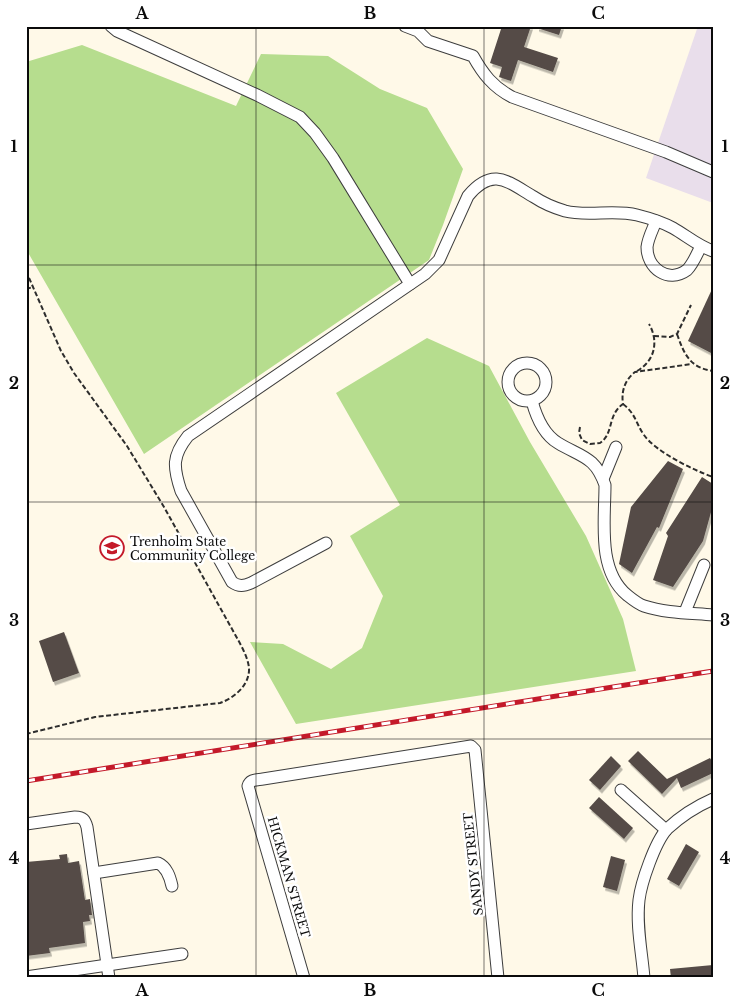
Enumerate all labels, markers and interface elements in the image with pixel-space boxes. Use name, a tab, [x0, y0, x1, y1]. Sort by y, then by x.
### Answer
text: A	[135, 3, 150, 23]
text: B	[364, 3, 377, 23]
text: C	[591, 3, 605, 23]
text: 1	[11, 136, 18, 156]
text: 1	[722, 136, 729, 156]
text: 2	[9, 373, 19, 393]
text: 2	[720, 373, 730, 393]
place label: Trenholm State Community College	[130, 534, 255, 563]
school or university icon: Trenholm State Community College	[99, 535, 125, 561]
text: 3	[9, 610, 19, 630]
text: 3	[720, 610, 730, 630]
street label: SANDY STREET	[460, 811, 486, 916]
street label: HICKMAN STREET	[265, 815, 314, 940]
text: 4	[9, 848, 19, 868]
text: 4	[720, 848, 730, 868]
text: A	[135, 980, 150, 1000]
text: B	[364, 980, 377, 1000]
text: C	[591, 980, 605, 1000]

